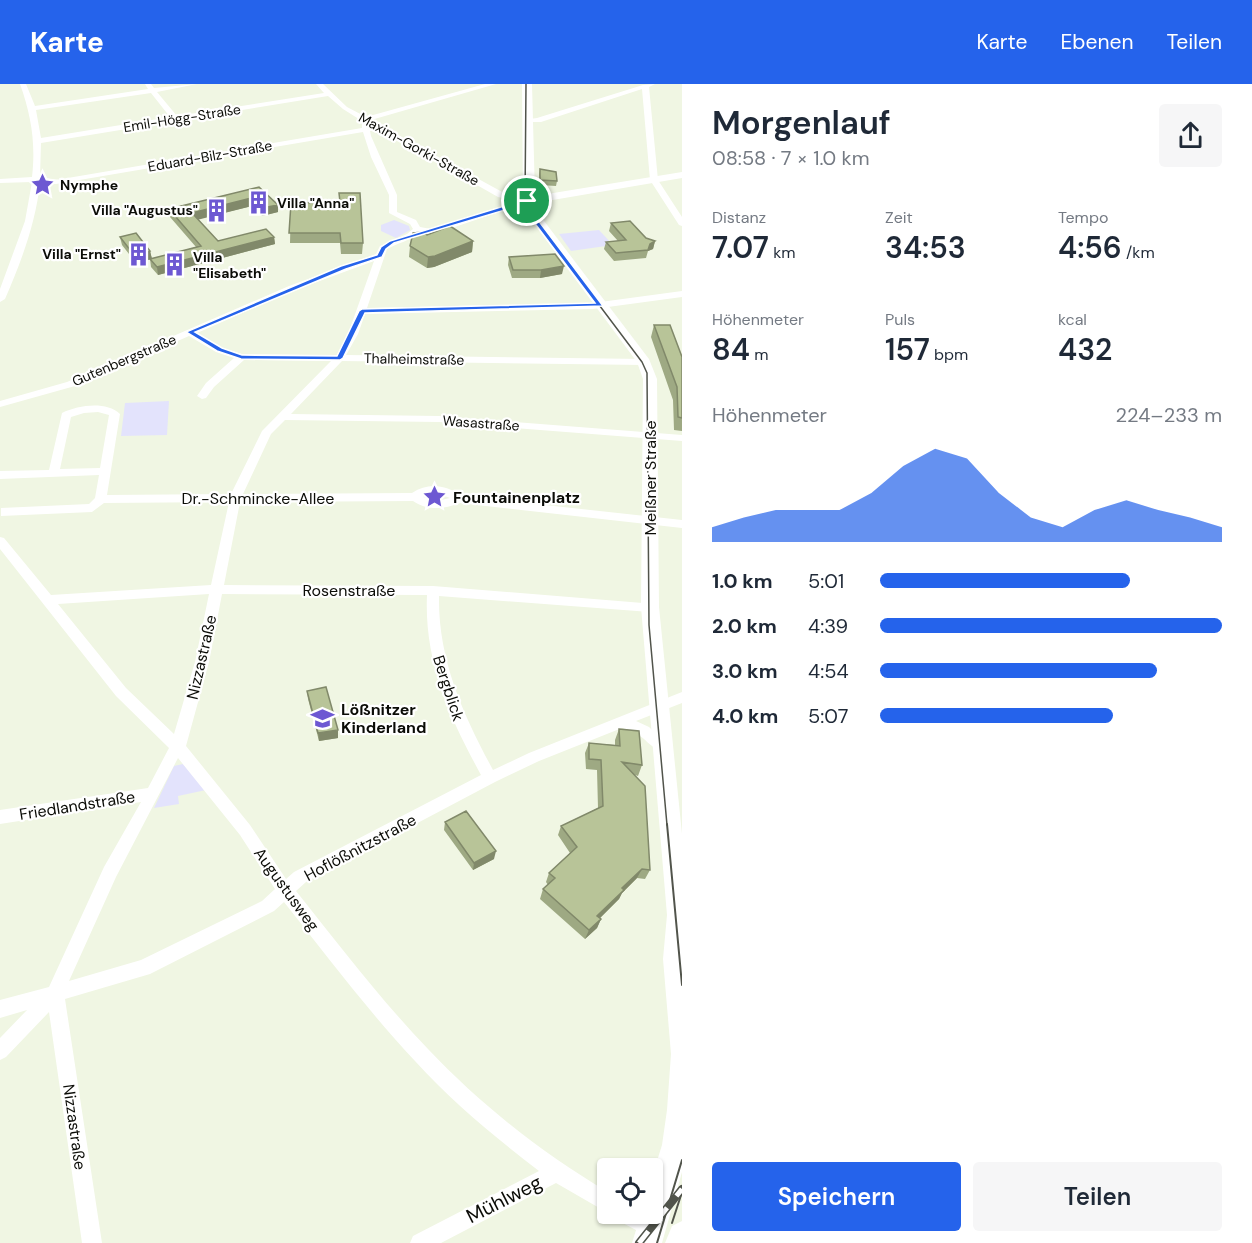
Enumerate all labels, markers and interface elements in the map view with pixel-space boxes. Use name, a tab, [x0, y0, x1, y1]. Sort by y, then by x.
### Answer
text: Karte	[30, 24, 104, 61]
text: Karte	[977, 28, 1027, 56]
text: Ebenen	[1060, 28, 1133, 56]
text: Teilen	[1166, 28, 1222, 56]
street label: Emil-Högg-Straße	[122, 100, 242, 136]
text: Morgenlauf	[712, 101, 891, 144]
button: share	[1159, 104, 1222, 167]
street label: Maxim-Gorki-Straße	[355, 108, 483, 190]
street label: Eduard-Bilz-Straße	[146, 136, 274, 176]
text: 08:58 · 7 × 1.0 km	[712, 145, 869, 171]
place icon: Nymphe	[29, 172, 55, 198]
pin	[501, 175, 552, 226]
place label: Nymphe	[60, 176, 118, 194]
icon: arrive	[510, 184, 543, 217]
building icon: Villa "Anna"	[246, 190, 272, 216]
place label: Villa "Anna"	[277, 194, 354, 212]
building icon: Villa "Augustus"	[203, 197, 229, 223]
place label: Villa "Augustus"	[91, 201, 198, 219]
text: Distanz	[712, 207, 766, 228]
text: Zeit	[885, 207, 913, 228]
text: Tempo	[1058, 207, 1108, 228]
text: 7.07	[712, 228, 769, 267]
text: 34:53	[885, 228, 966, 267]
text: 4:56	[1058, 228, 1122, 267]
building icon: Villa "Ernst"	[126, 241, 152, 267]
text: km	[769, 242, 796, 263]
text: /km	[1122, 242, 1155, 263]
place label: Villa "Ernst"	[42, 245, 121, 263]
place label: Villa "Elisabeth"	[193, 248, 266, 282]
building icon: Villa "Elisabeth"	[162, 252, 188, 278]
text: Höhenmeter	[712, 309, 804, 330]
text: Puls	[885, 309, 915, 330]
text: kcal	[1058, 309, 1087, 330]
street label: Gutenbergstraße	[69, 330, 179, 390]
text: 84	[712, 330, 750, 369]
text: 157	[885, 330, 930, 369]
text: 432	[1058, 330, 1112, 369]
text: m	[750, 344, 768, 365]
text: bpm	[930, 344, 968, 365]
street label: Thalheimstraße	[364, 349, 464, 369]
text: Höhenmeter	[712, 402, 827, 428]
text: 224–233 m	[1115, 402, 1222, 428]
street label: Wasastraße	[442, 411, 520, 435]
street label: Meißner Straße	[640, 421, 661, 536]
place icon: Fountainenplatz	[422, 484, 448, 510]
place label: Fountainenplatz	[453, 487, 580, 508]
street label: Dr.-Schmincke-Allee	[182, 488, 334, 509]
text: 1.0 km	[712, 568, 773, 594]
text: 5:01	[808, 568, 844, 594]
street label: Rosenstraße	[303, 580, 395, 601]
street label: Nizzastraße	[182, 613, 221, 702]
text: 2.0 km	[712, 613, 777, 639]
text: 4:39	[808, 613, 848, 639]
street label: Bergblick	[428, 653, 469, 724]
text: 3.0 km	[712, 658, 777, 684]
text: 4:54	[808, 658, 849, 684]
place label: Lößnitzer Kinderland	[341, 699, 426, 738]
text: 4.0 km	[712, 703, 778, 729]
text: 5:07	[808, 703, 848, 729]
school or university icon: Lößnitzer Kinderland	[310, 705, 336, 731]
street label: Friedlandstraße	[18, 786, 136, 825]
street label: Hoflößnitzstraße	[301, 809, 420, 886]
street label: Augustusweg	[249, 843, 324, 935]
street label: Nizzastraße	[58, 1083, 91, 1171]
map controls	[597, 1158, 663, 1224]
button: locate	[597, 1158, 663, 1224]
button: Speichern	[712, 1162, 961, 1231]
button: Teilen	[973, 1162, 1222, 1231]
street label: Mühlweg	[462, 1169, 546, 1229]

